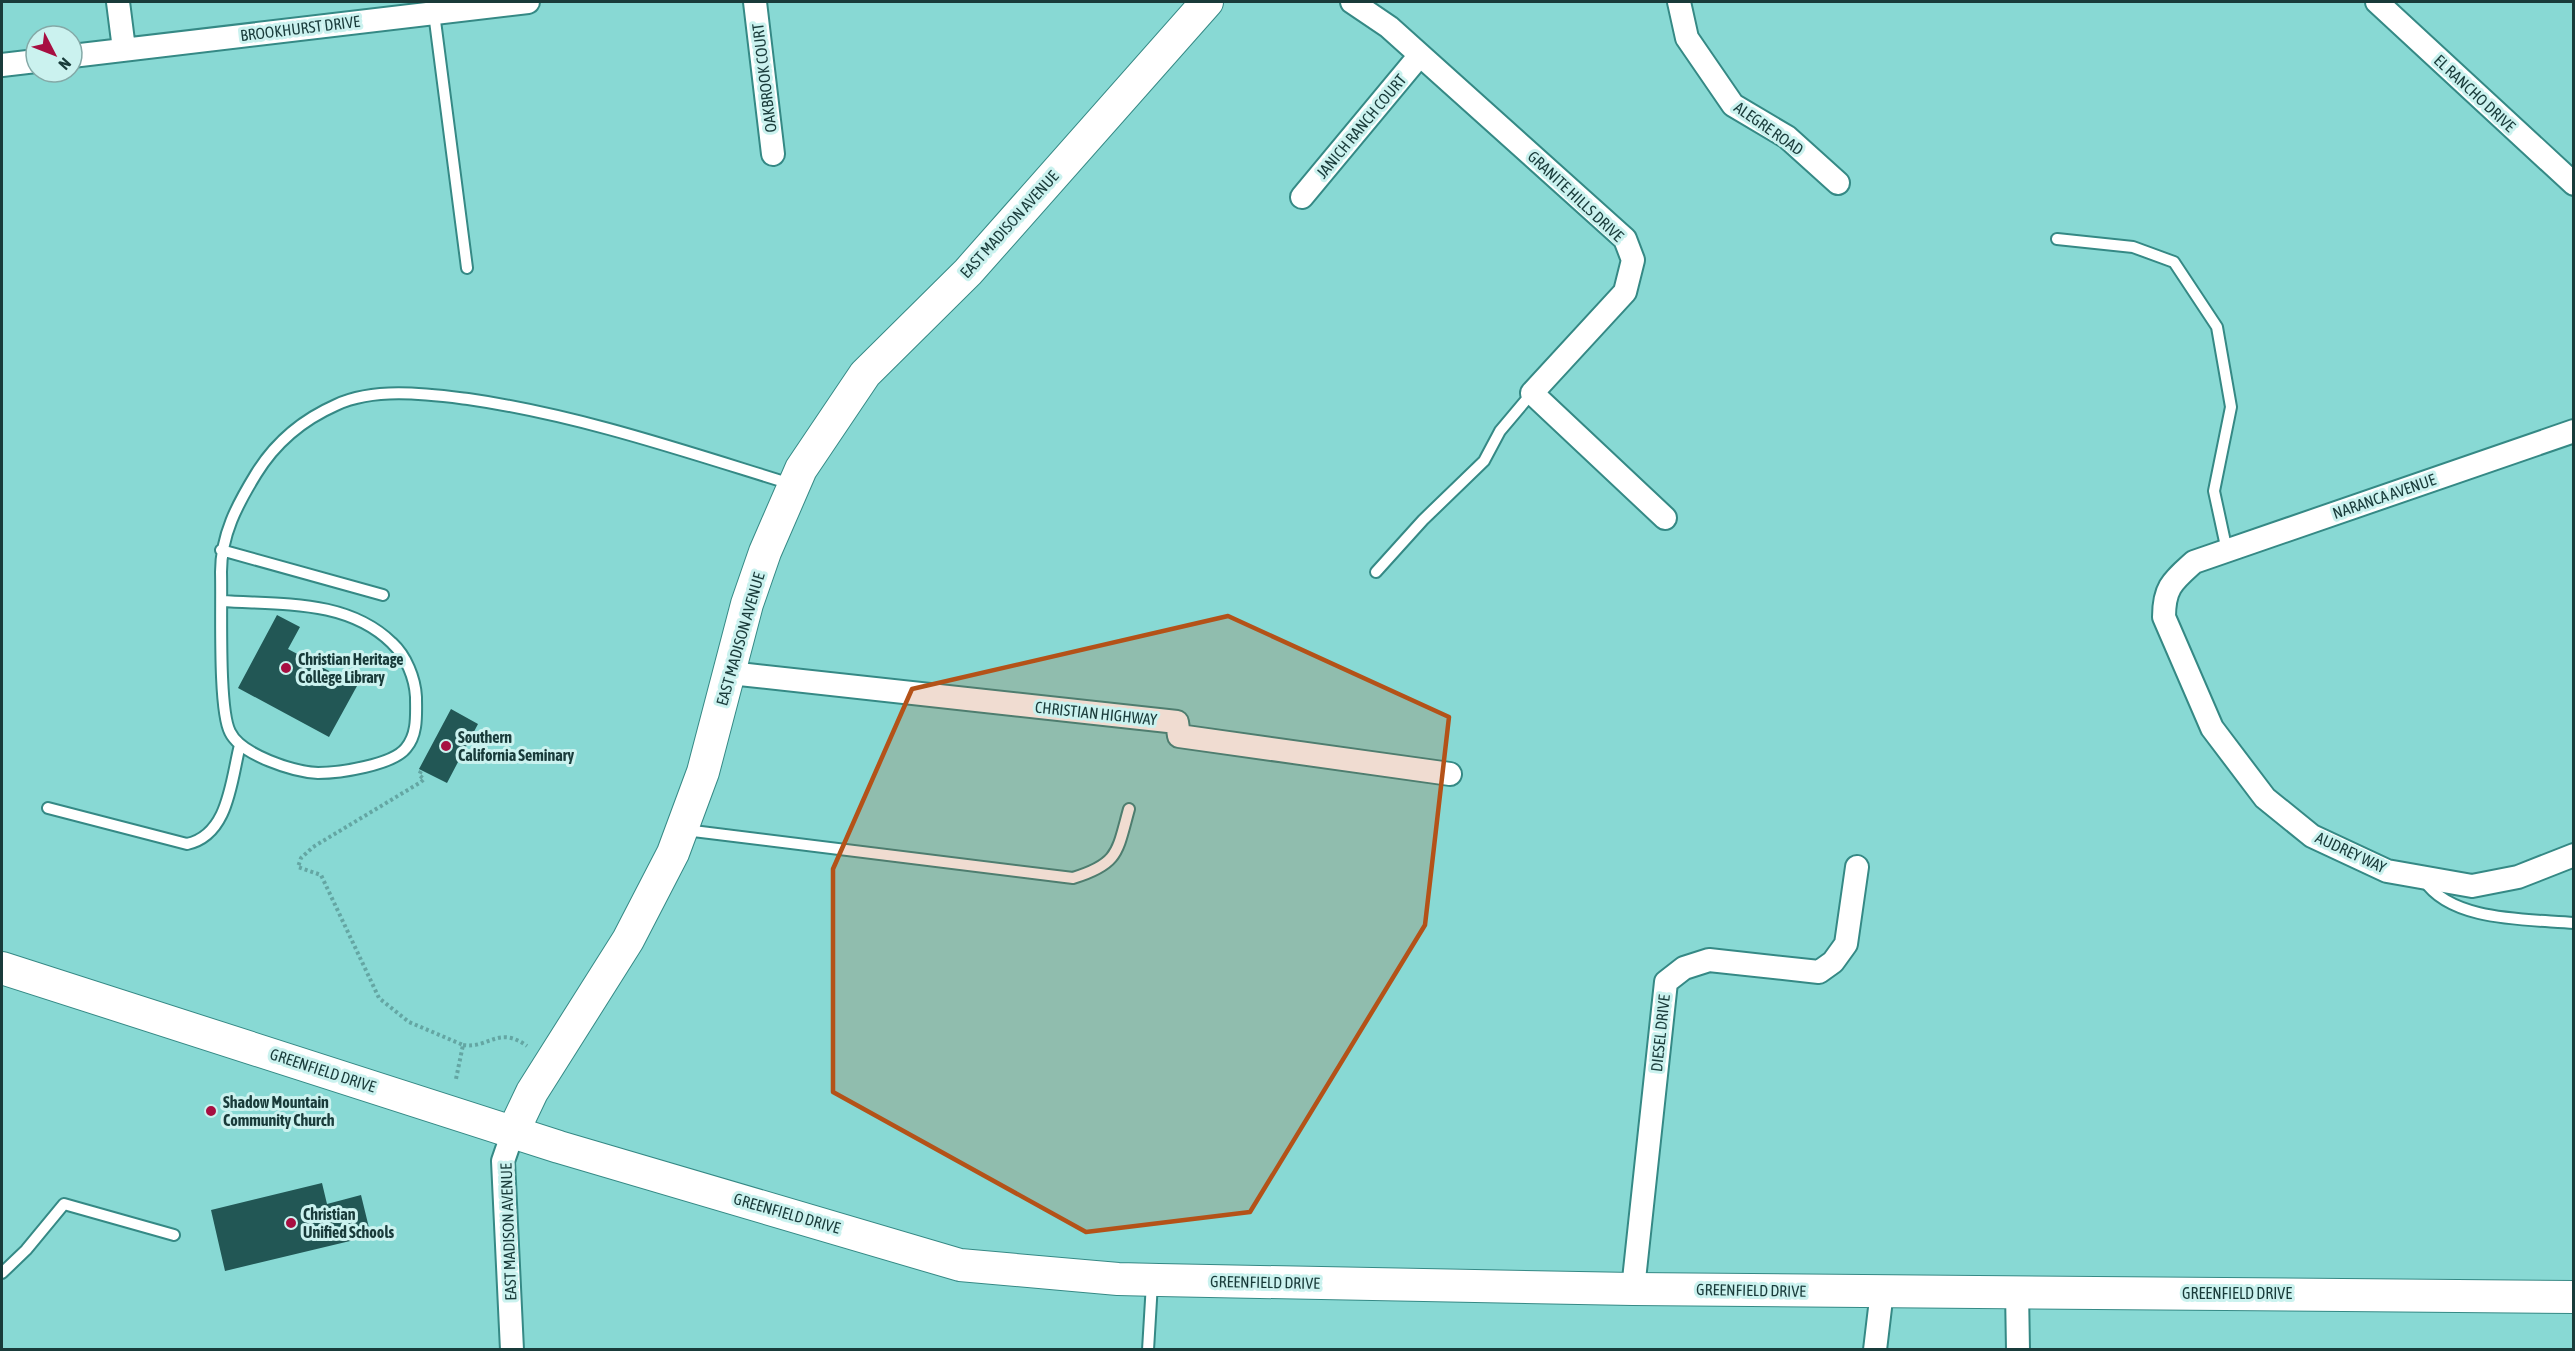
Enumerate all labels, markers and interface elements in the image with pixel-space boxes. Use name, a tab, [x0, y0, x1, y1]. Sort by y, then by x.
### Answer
street label: BROOKHURST DRIVE	[239, 12, 361, 44]
street label: OAKBROOK COURT	[748, 22, 780, 134]
north arrow	[24, 24, 84, 84]
street label: EL RANCHO DRIVE	[2431, 51, 2519, 135]
text: N	[55, 55, 75, 74]
street label: JANICH RANCH COURT	[1312, 70, 1410, 182]
street label: ALEGRE ROAD	[1731, 98, 1807, 158]
street label: GRANITE HILLS DRIVE	[1524, 147, 1628, 245]
street label: EAST MADISON AVENUE	[956, 167, 1062, 281]
street label: NARANCA AVENUE	[2330, 470, 2438, 522]
street label: EAST MADISON AVENUE	[712, 570, 768, 708]
place label: Christian Heritage College Library	[298, 650, 404, 686]
marker: Christian Heritage College Library	[279, 661, 293, 675]
street label: CHRISTIAN HIGHWAY	[1034, 698, 1159, 728]
place label: Southern California Seminary	[458, 728, 574, 764]
marker: Southern California Seminary	[439, 739, 453, 753]
street label: AUDREY WAY	[2313, 828, 2390, 877]
street label: DIESEL DRIVE	[1647, 993, 1673, 1072]
street label: GREENFIELD DRIVE	[268, 1044, 378, 1096]
place label: Shadow Mountain Community Church	[223, 1093, 335, 1129]
marker: Shadow Mountain Community Church	[204, 1104, 218, 1118]
street label: EAST MADISON AVENUE	[497, 1163, 519, 1301]
street label: GREENFIELD DRIVE	[732, 1189, 842, 1237]
place label: Christian Unified Schools	[303, 1205, 395, 1241]
marker: Christian Unified Schools	[284, 1216, 298, 1230]
street label: GREENFIELD DRIVE	[1210, 1272, 1320, 1292]
street label: GREENFIELD DRIVE	[1696, 1280, 1806, 1300]
street label: GREENFIELD DRIVE	[2182, 1284, 2292, 1302]

